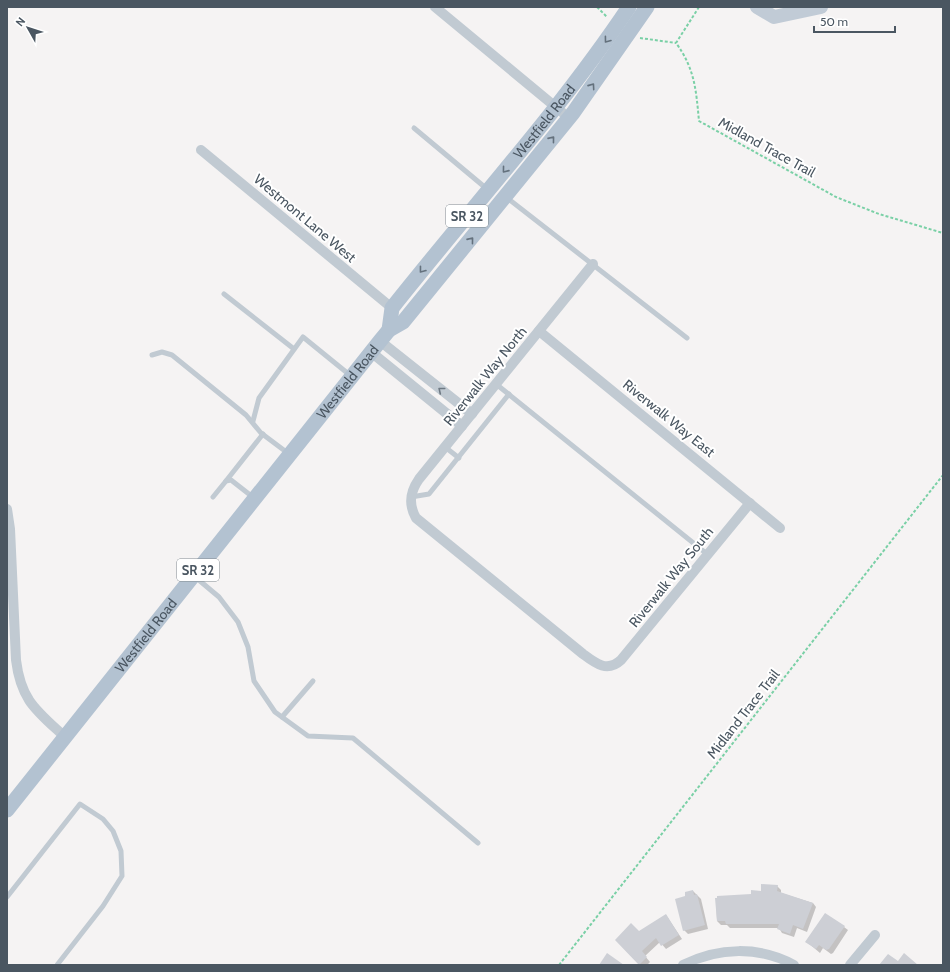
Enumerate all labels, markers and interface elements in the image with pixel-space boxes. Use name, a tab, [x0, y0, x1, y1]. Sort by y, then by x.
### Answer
north arrow	[8, 8, 48, 48]
scale bar	[814, 8, 895, 34]
text: N	[12, 14, 28, 29]
text: 50 m	[820, 14, 848, 29]
one-way arrow	[605, 35, 612, 42]
street label: Westfield Road	[509, 81, 579, 162]
one-way arrow	[587, 83, 595, 90]
street label: Midland Trace Trail	[715, 113, 819, 181]
one-way arrow	[548, 136, 555, 143]
one-way arrow	[502, 165, 509, 172]
street label: Westmont Lane West	[250, 170, 360, 266]
road number: SR 32	[446, 205, 488, 227]
one-way arrow	[466, 237, 473, 244]
one-way arrow	[420, 265, 427, 272]
street label: Riverwalk Way North	[439, 323, 531, 429]
street label: Westfield Road	[313, 341, 382, 423]
street label: Riverwalk Way East	[619, 375, 719, 461]
one-way arrow	[439, 387, 446, 394]
street label: Riverwalk Way South	[625, 523, 717, 631]
road number: SR 32	[177, 559, 219, 581]
street label: Westfield Road	[111, 595, 181, 676]
street label: Midland Trace Trail	[703, 665, 784, 762]

